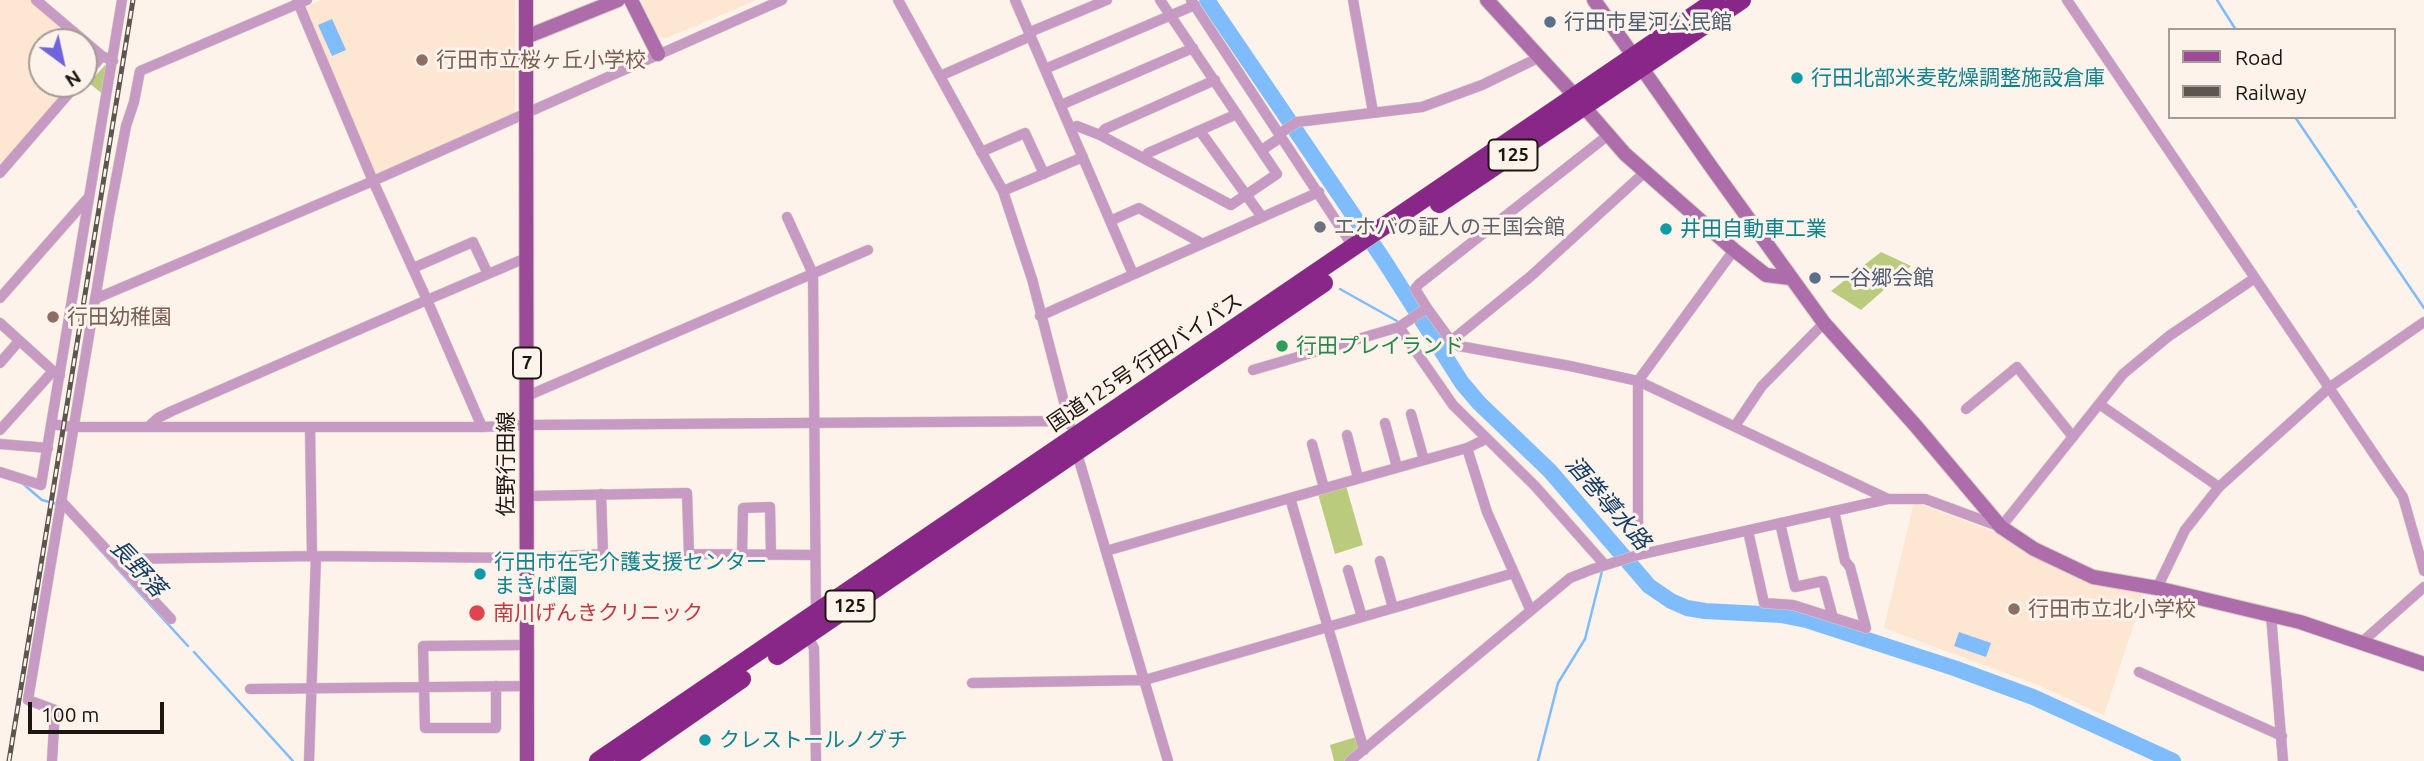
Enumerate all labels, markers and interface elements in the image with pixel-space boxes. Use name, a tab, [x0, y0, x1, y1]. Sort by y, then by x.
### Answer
place label: 行田市星河公民館	[1564, 9, 1732, 35]
marker: 行田市星河公民館	[1542, 14, 1558, 30]
north arrow	[28, 28, 98, 98]
legend	[2168, 28, 2396, 119]
text: Road	[2235, 45, 2283, 69]
place label: 行田市立桜ヶ丘小学校	[436, 47, 646, 73]
marker: 行田市立桜ヶ丘小学校	[414, 52, 430, 68]
place label: 行田北部米麦乾燥調整施設倉庫	[1811, 65, 2105, 91]
text: N	[61, 66, 85, 92]
marker: 行田北部米麦乾燥調整施設倉庫	[1789, 70, 1805, 86]
text: Railway	[2235, 80, 2307, 104]
road number: 125	[1488, 140, 1538, 170]
place label: エホバの証人の王国会館	[1334, 214, 1565, 240]
place label: 井田自動車工業	[1680, 216, 1827, 242]
marker: エホバの証人の王国会館	[1312, 219, 1328, 235]
marker: 井田自動車工業	[1658, 221, 1674, 237]
place label: 一谷郷会館	[1829, 265, 1934, 291]
marker: 一谷郷会館	[1807, 270, 1823, 286]
street label: 国道125号 行田バイパス	[1043, 287, 1247, 437]
place label: 行田幼稚園	[67, 304, 172, 330]
marker: 行田幼稚園	[45, 309, 61, 325]
place label: 行田プレイランド	[1296, 333, 1464, 359]
marker: 行田プレイランド	[1274, 338, 1290, 354]
road number: 7	[513, 348, 541, 378]
street label: 佐野行田線	[493, 412, 519, 516]
water label: 酒巻導水路	[1560, 451, 1656, 555]
water label: 長野落	[104, 533, 172, 603]
place label: 行田市在宅介護支援センター まきば園	[494, 549, 767, 599]
marker: 行田市在宅介護支援センター まきば園	[472, 566, 488, 582]
road number: 125	[826, 590, 874, 622]
place label: 行田市立北小学校	[2028, 596, 2196, 622]
place label: 南川げんきクリニック	[493, 600, 703, 626]
marker: 行田市立北小学校	[2006, 601, 2022, 617]
marker: 南川げんきクリニック	[467, 603, 487, 623]
scale bar	[32, 688, 168, 732]
text: 100 m	[41, 702, 99, 726]
place label: クレストールノグチ	[719, 727, 908, 753]
marker: クレストールノグチ	[697, 732, 713, 748]

